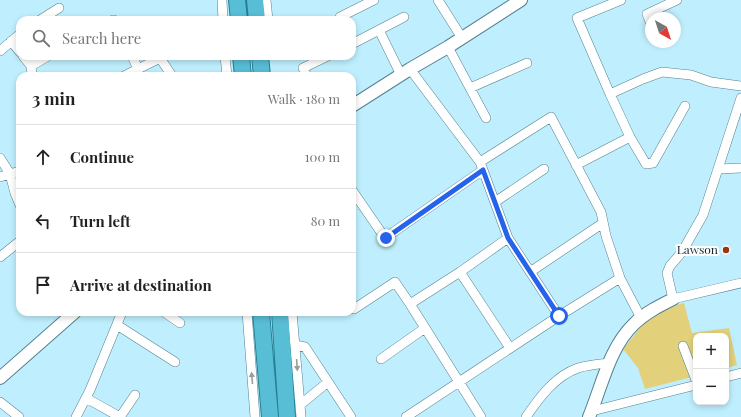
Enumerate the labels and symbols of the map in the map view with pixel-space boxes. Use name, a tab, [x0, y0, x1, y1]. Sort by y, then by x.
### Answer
north arrow	[645, 12, 681, 48]
route end	[377, 229, 395, 247]
place label: Lawson	[677, 241, 718, 257]
marker: Lawson	[721, 245, 731, 255]
route start	[550, 307, 568, 325]
one-way arrow	[293, 359, 300, 371]
one-way arrow	[249, 372, 255, 384]

